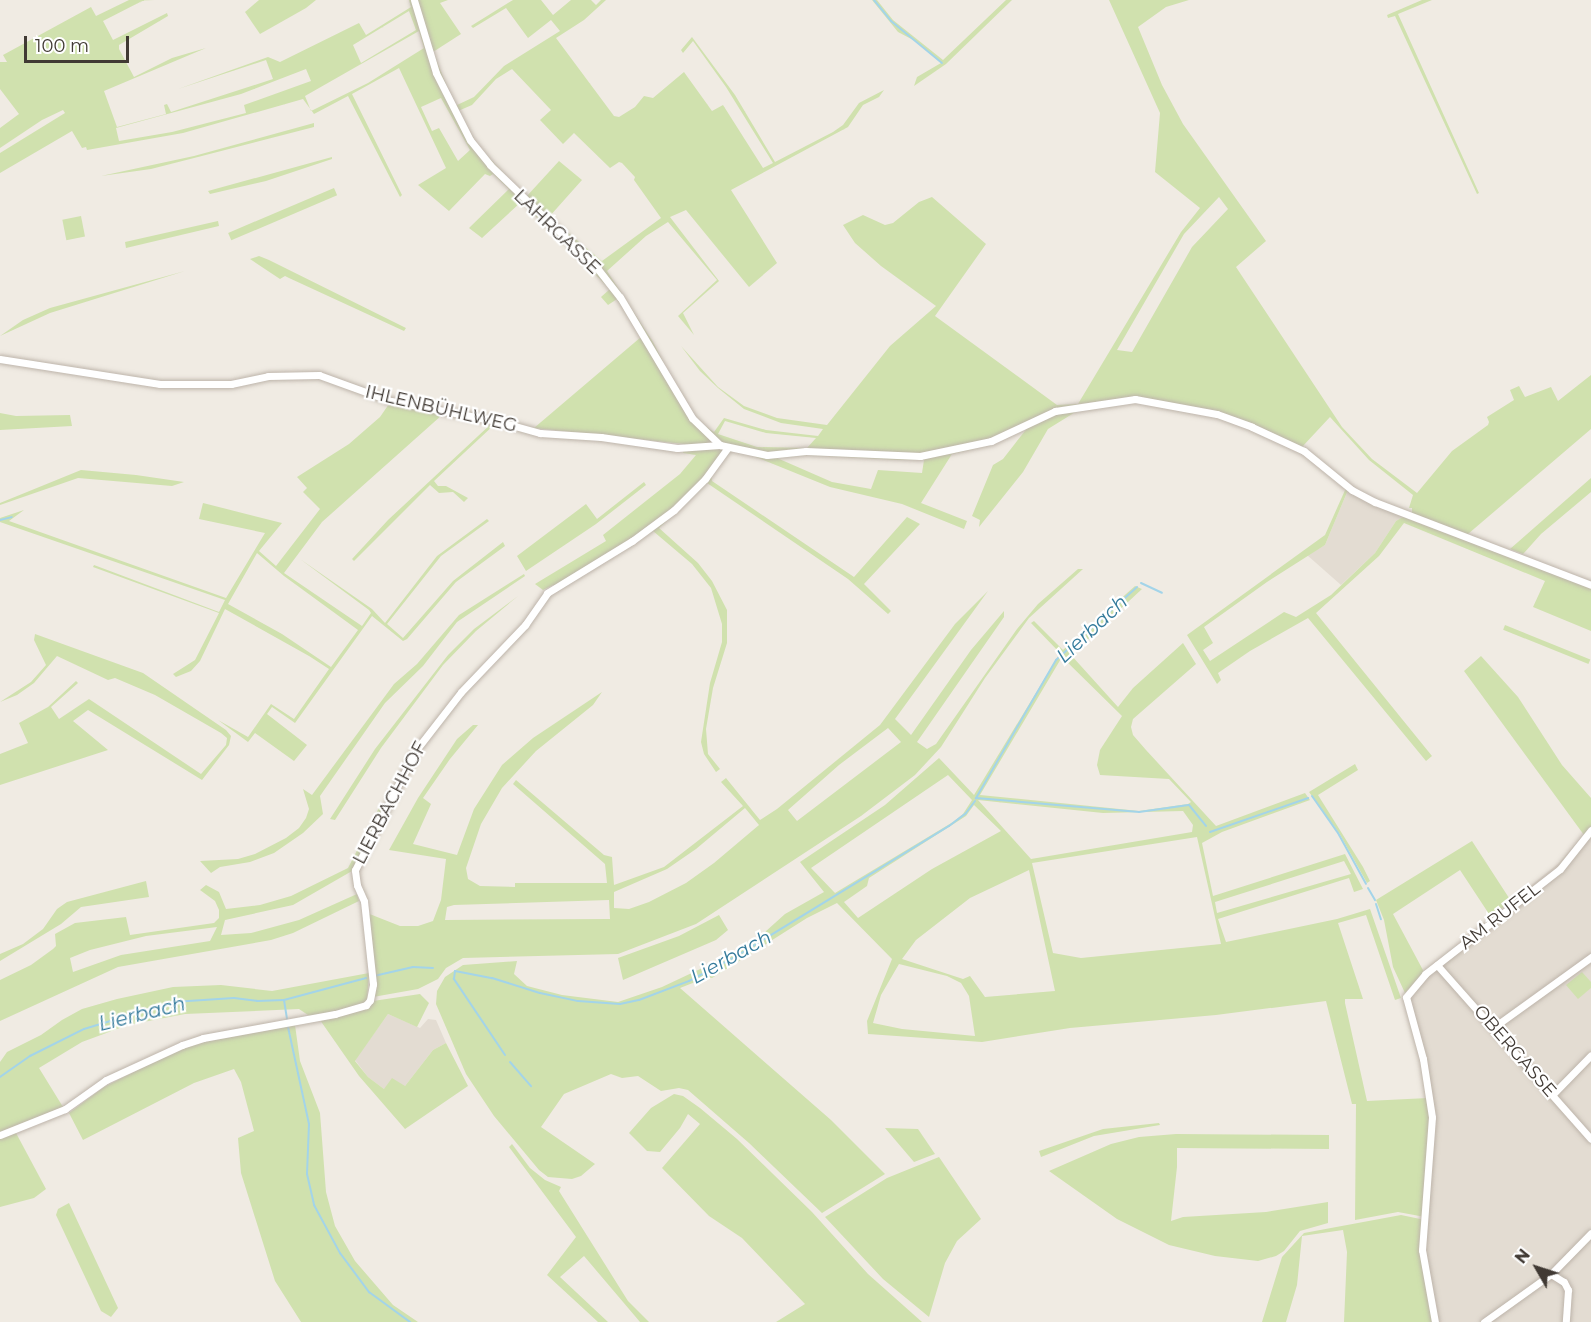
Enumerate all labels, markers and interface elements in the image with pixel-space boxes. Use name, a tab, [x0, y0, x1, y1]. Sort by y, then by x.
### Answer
scale bar	[27, 24, 132, 62]
text: 100 m	[35, 35, 89, 57]
street label: LAHRGASSE	[509, 185, 605, 279]
street label: IHLENBÜHLWEG	[363, 381, 519, 437]
water label: Lierbach	[1051, 590, 1133, 668]
street label: LIERBACHHOF	[349, 738, 431, 868]
street label: AM RUFEL	[1455, 878, 1545, 954]
water label: Lierbach	[686, 925, 776, 989]
water label: Lierbach	[96, 992, 188, 1036]
street label: OBERGASSE	[1469, 1001, 1561, 1101]
north arrow	[1507, 1238, 1567, 1298]
text: N	[1511, 1245, 1534, 1267]

